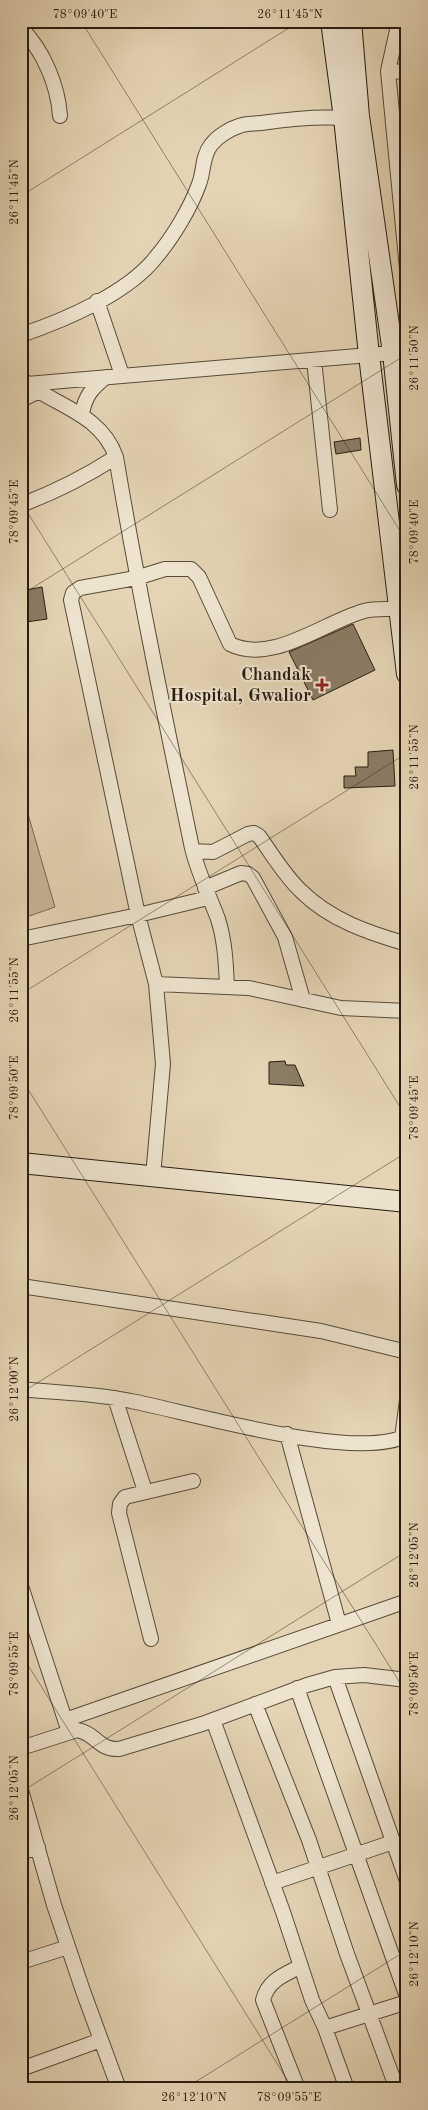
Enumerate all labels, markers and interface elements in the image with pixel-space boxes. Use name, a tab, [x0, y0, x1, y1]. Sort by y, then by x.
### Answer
text: 26°11'45"N	[257, 8, 323, 21]
text: 78°09'40"E	[53, 9, 117, 21]
text: 26°11'45"N	[8, 159, 21, 225]
text: 26°11'50"N	[408, 325, 421, 391]
text: 78°09'45"E	[8, 480, 21, 544]
text: 78°09'40"E	[409, 500, 421, 564]
place label: Chandak Hospital, Gwalior	[170, 666, 311, 705]
marker: Chandak Hospital, Gwalior	[315, 678, 329, 692]
text: 26°11'55"N	[408, 724, 421, 790]
text: 26°11'55"N	[8, 957, 21, 1023]
text: 78°09'50"E	[8, 1056, 21, 1120]
text: 78°09'45"E	[408, 1076, 421, 1140]
text: 26°12'00"N	[9, 1356, 21, 1422]
text: 26°12'05"N	[408, 1522, 421, 1588]
text: 78°09'55"E	[8, 1632, 21, 1696]
text: 78°09'50"E	[408, 1652, 421, 1716]
text: 26°12'05"N	[8, 1755, 21, 1821]
text: 26°12'10"N	[409, 1921, 421, 1987]
text: 78°09'55"E	[257, 2091, 321, 2104]
text: 26°12'10"N	[161, 2092, 227, 2104]

